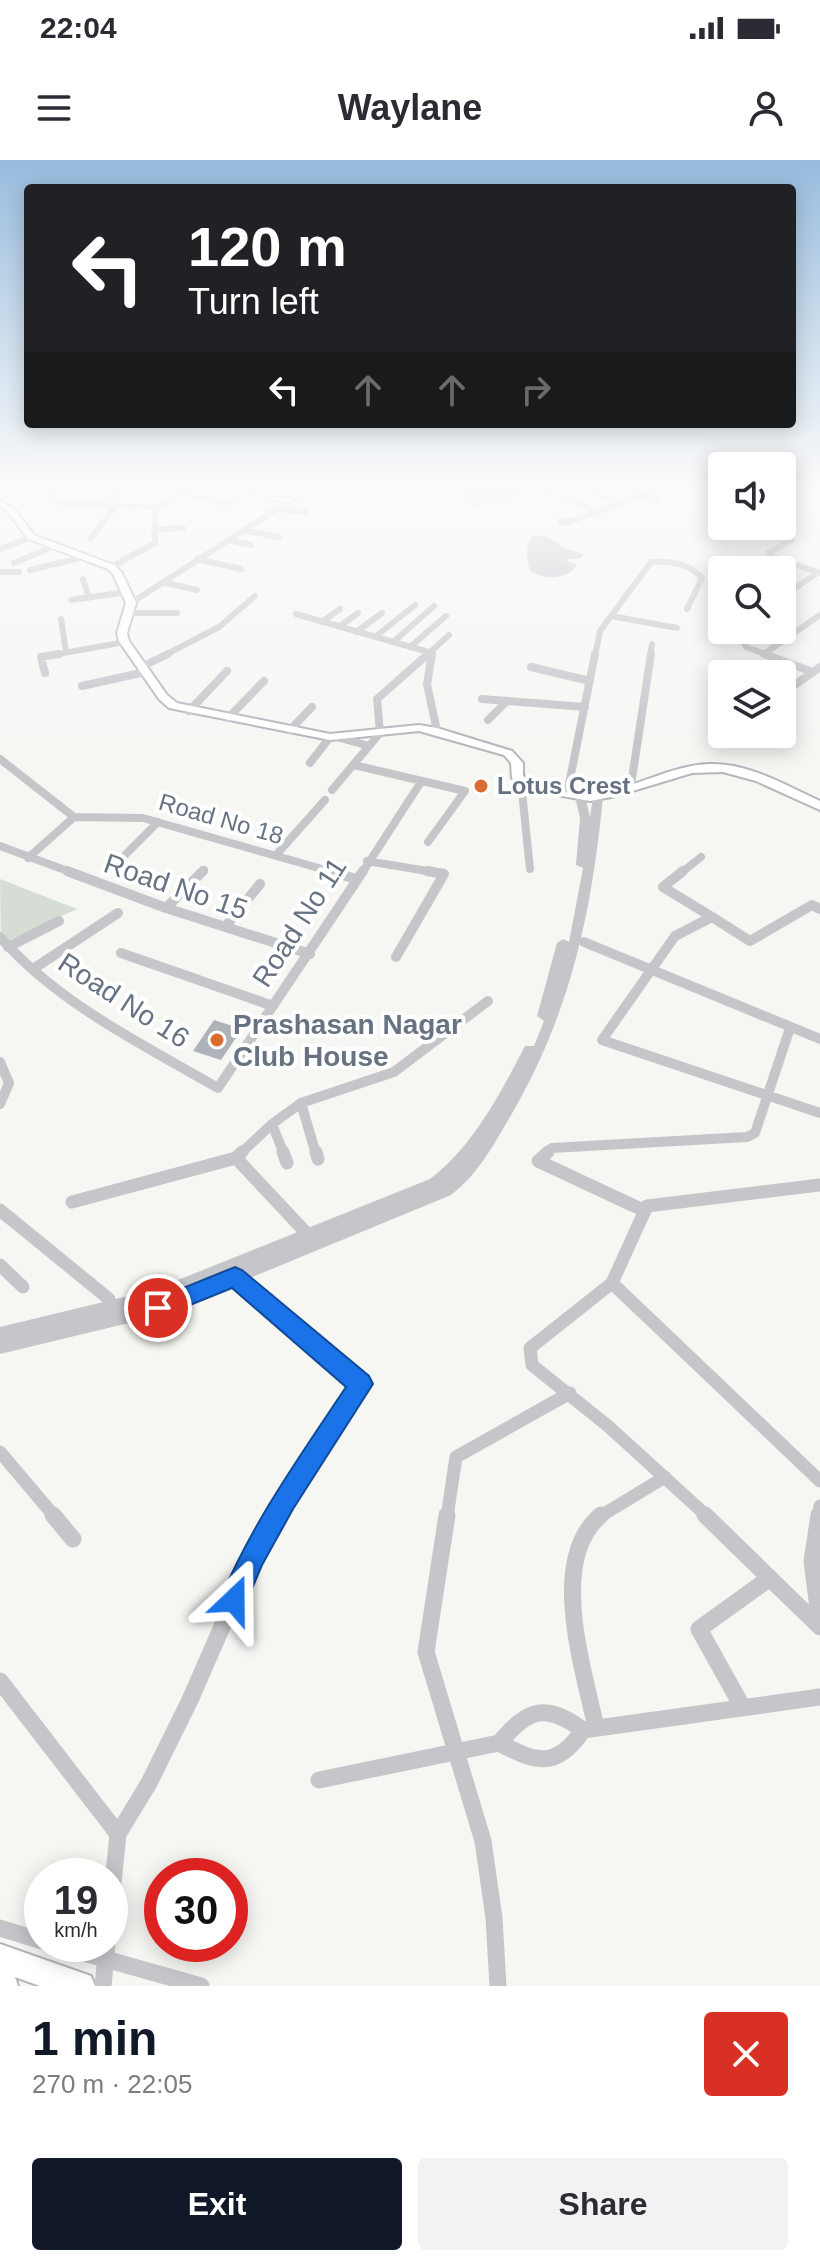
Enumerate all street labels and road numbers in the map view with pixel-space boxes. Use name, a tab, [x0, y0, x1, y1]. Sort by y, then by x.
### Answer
street label: Road No 18	[156, 788, 286, 849]
street label: Road No 15	[100, 847, 252, 925]
street label: Road No 11	[246, 852, 353, 993]
street label: Road No 16	[53, 947, 195, 1054]

